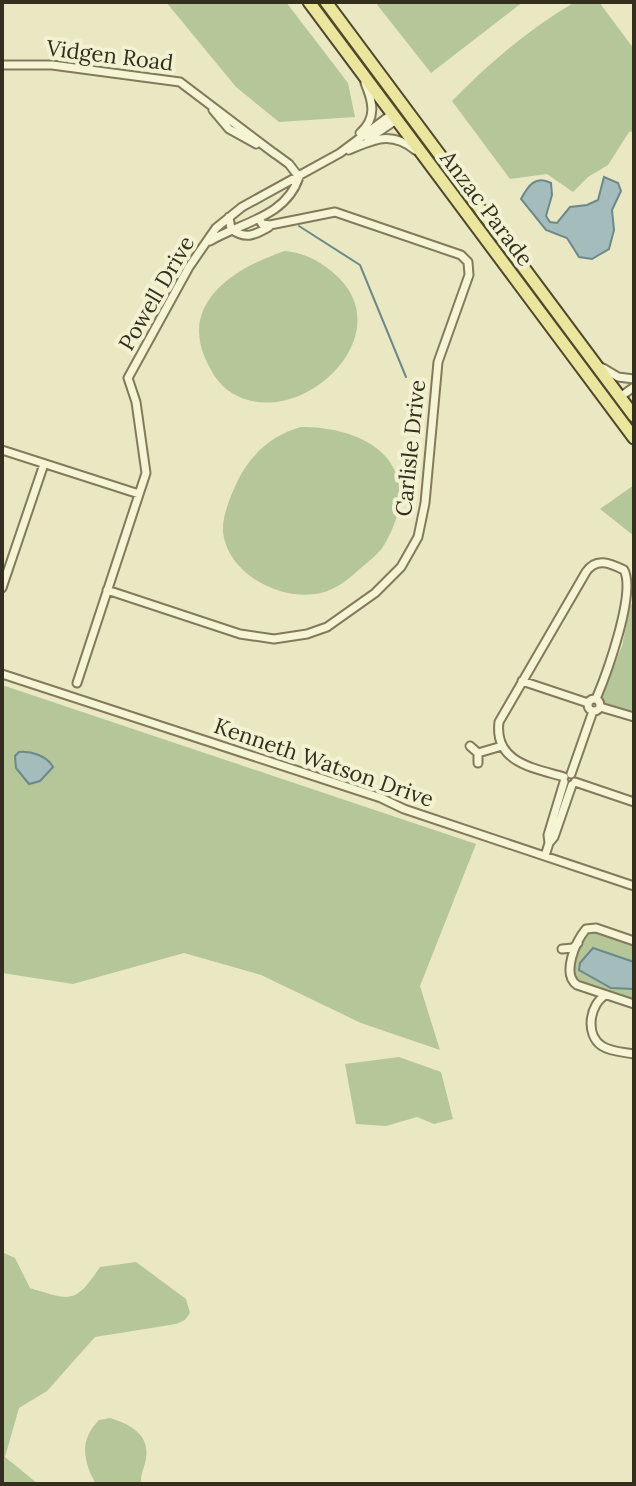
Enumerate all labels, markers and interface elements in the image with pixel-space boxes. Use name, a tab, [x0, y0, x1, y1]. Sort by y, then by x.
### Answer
street label: Vidgen Road	[44, 33, 175, 77]
street label: Anzac Parade	[434, 144, 540, 271]
street label: Powell Drive	[112, 231, 200, 355]
street label: Carlisle Drive	[389, 378, 431, 518]
street label: Kenneth Watson Drive	[210, 711, 438, 813]

